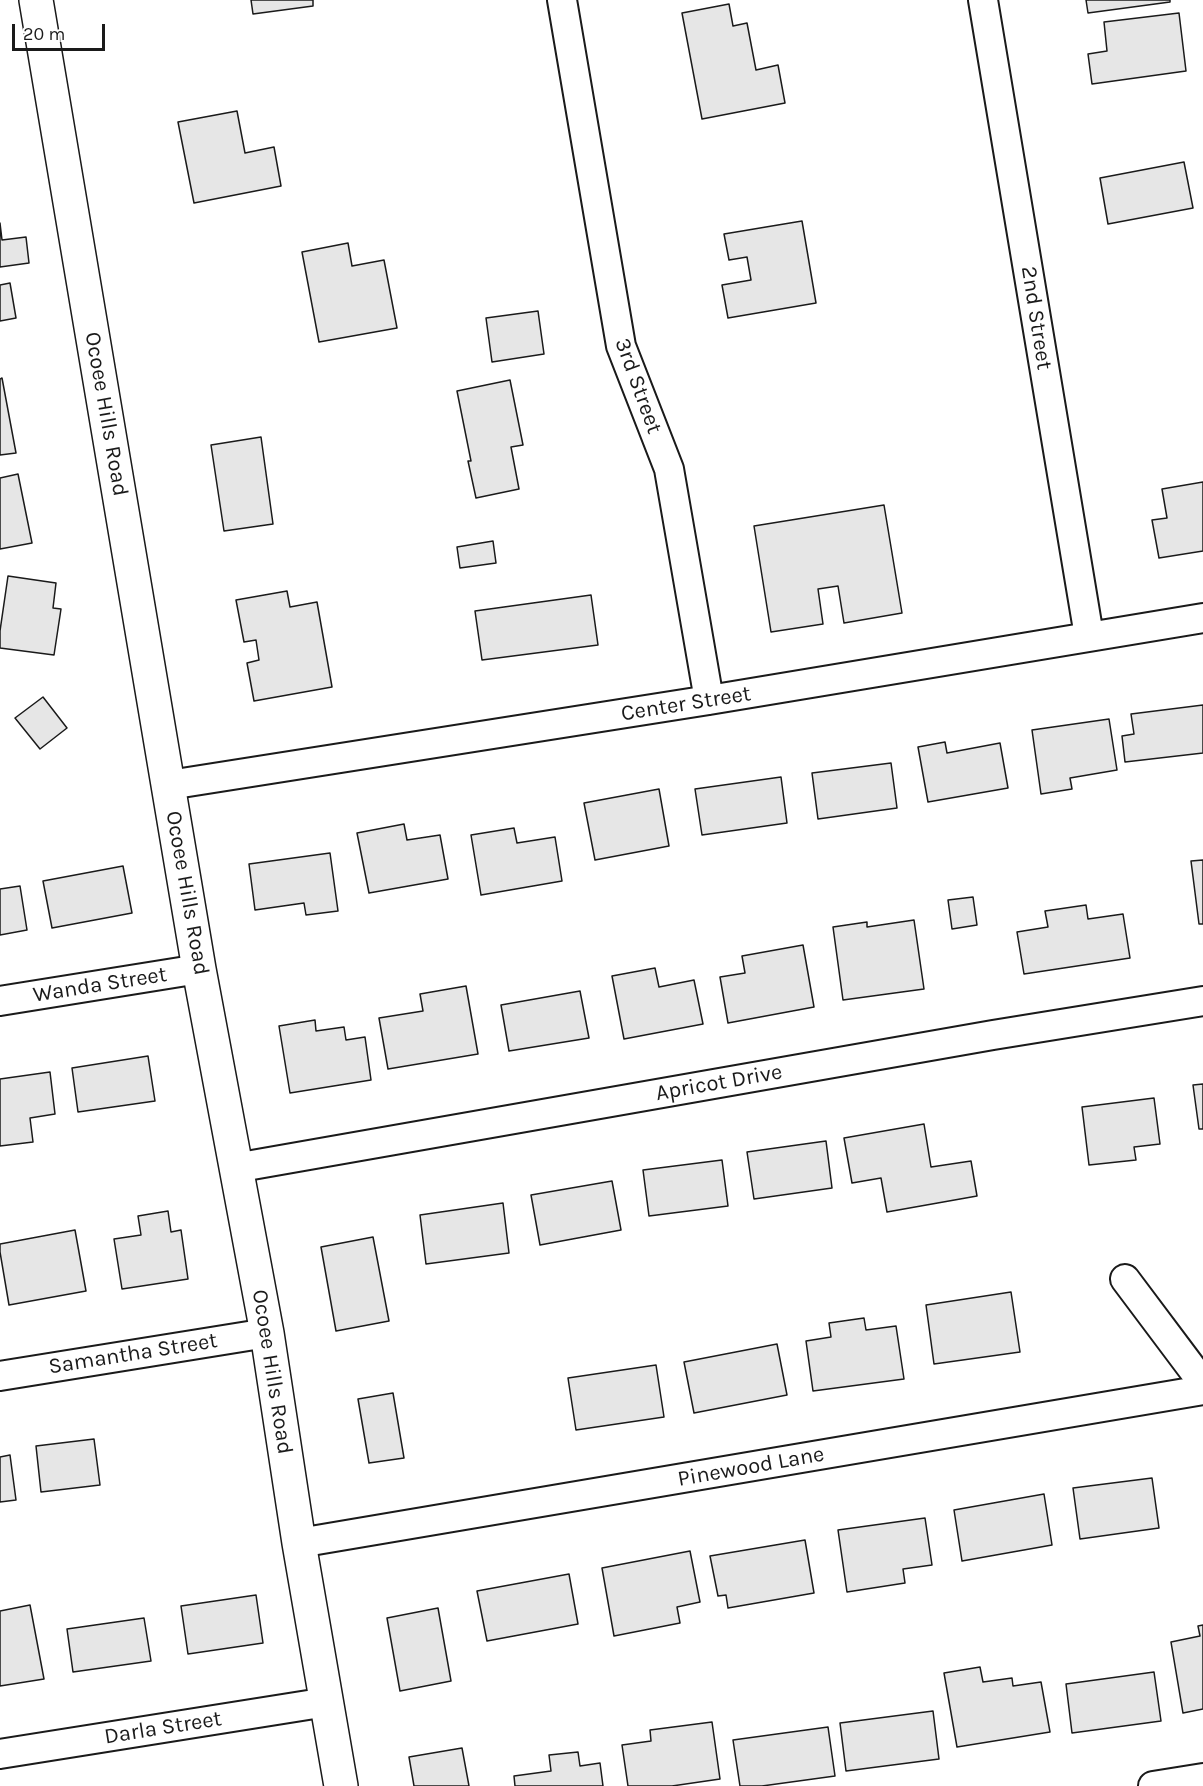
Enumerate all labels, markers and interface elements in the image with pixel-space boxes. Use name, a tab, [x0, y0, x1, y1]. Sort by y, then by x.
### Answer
scale bar	[15, 12, 108, 50]
text: 20 m	[23, 23, 65, 45]
street label: 2nd Street	[1015, 264, 1057, 372]
street label: Ocoee Hills Road	[79, 330, 133, 498]
street label: 3rd Street	[609, 335, 667, 437]
street label: Center Street	[619, 681, 753, 727]
street label: Ocoee Hills Road	[160, 809, 214, 977]
street label: Wanda Street	[31, 961, 169, 1009]
street label: Apricot Drive	[654, 1059, 784, 1107]
street label: Ocoee Hills Road	[246, 1288, 298, 1456]
street label: Samantha Street	[47, 1328, 219, 1380]
street label: Pinewood Lane	[676, 1441, 826, 1493]
street label: Darla Street	[102, 1706, 224, 1750]

